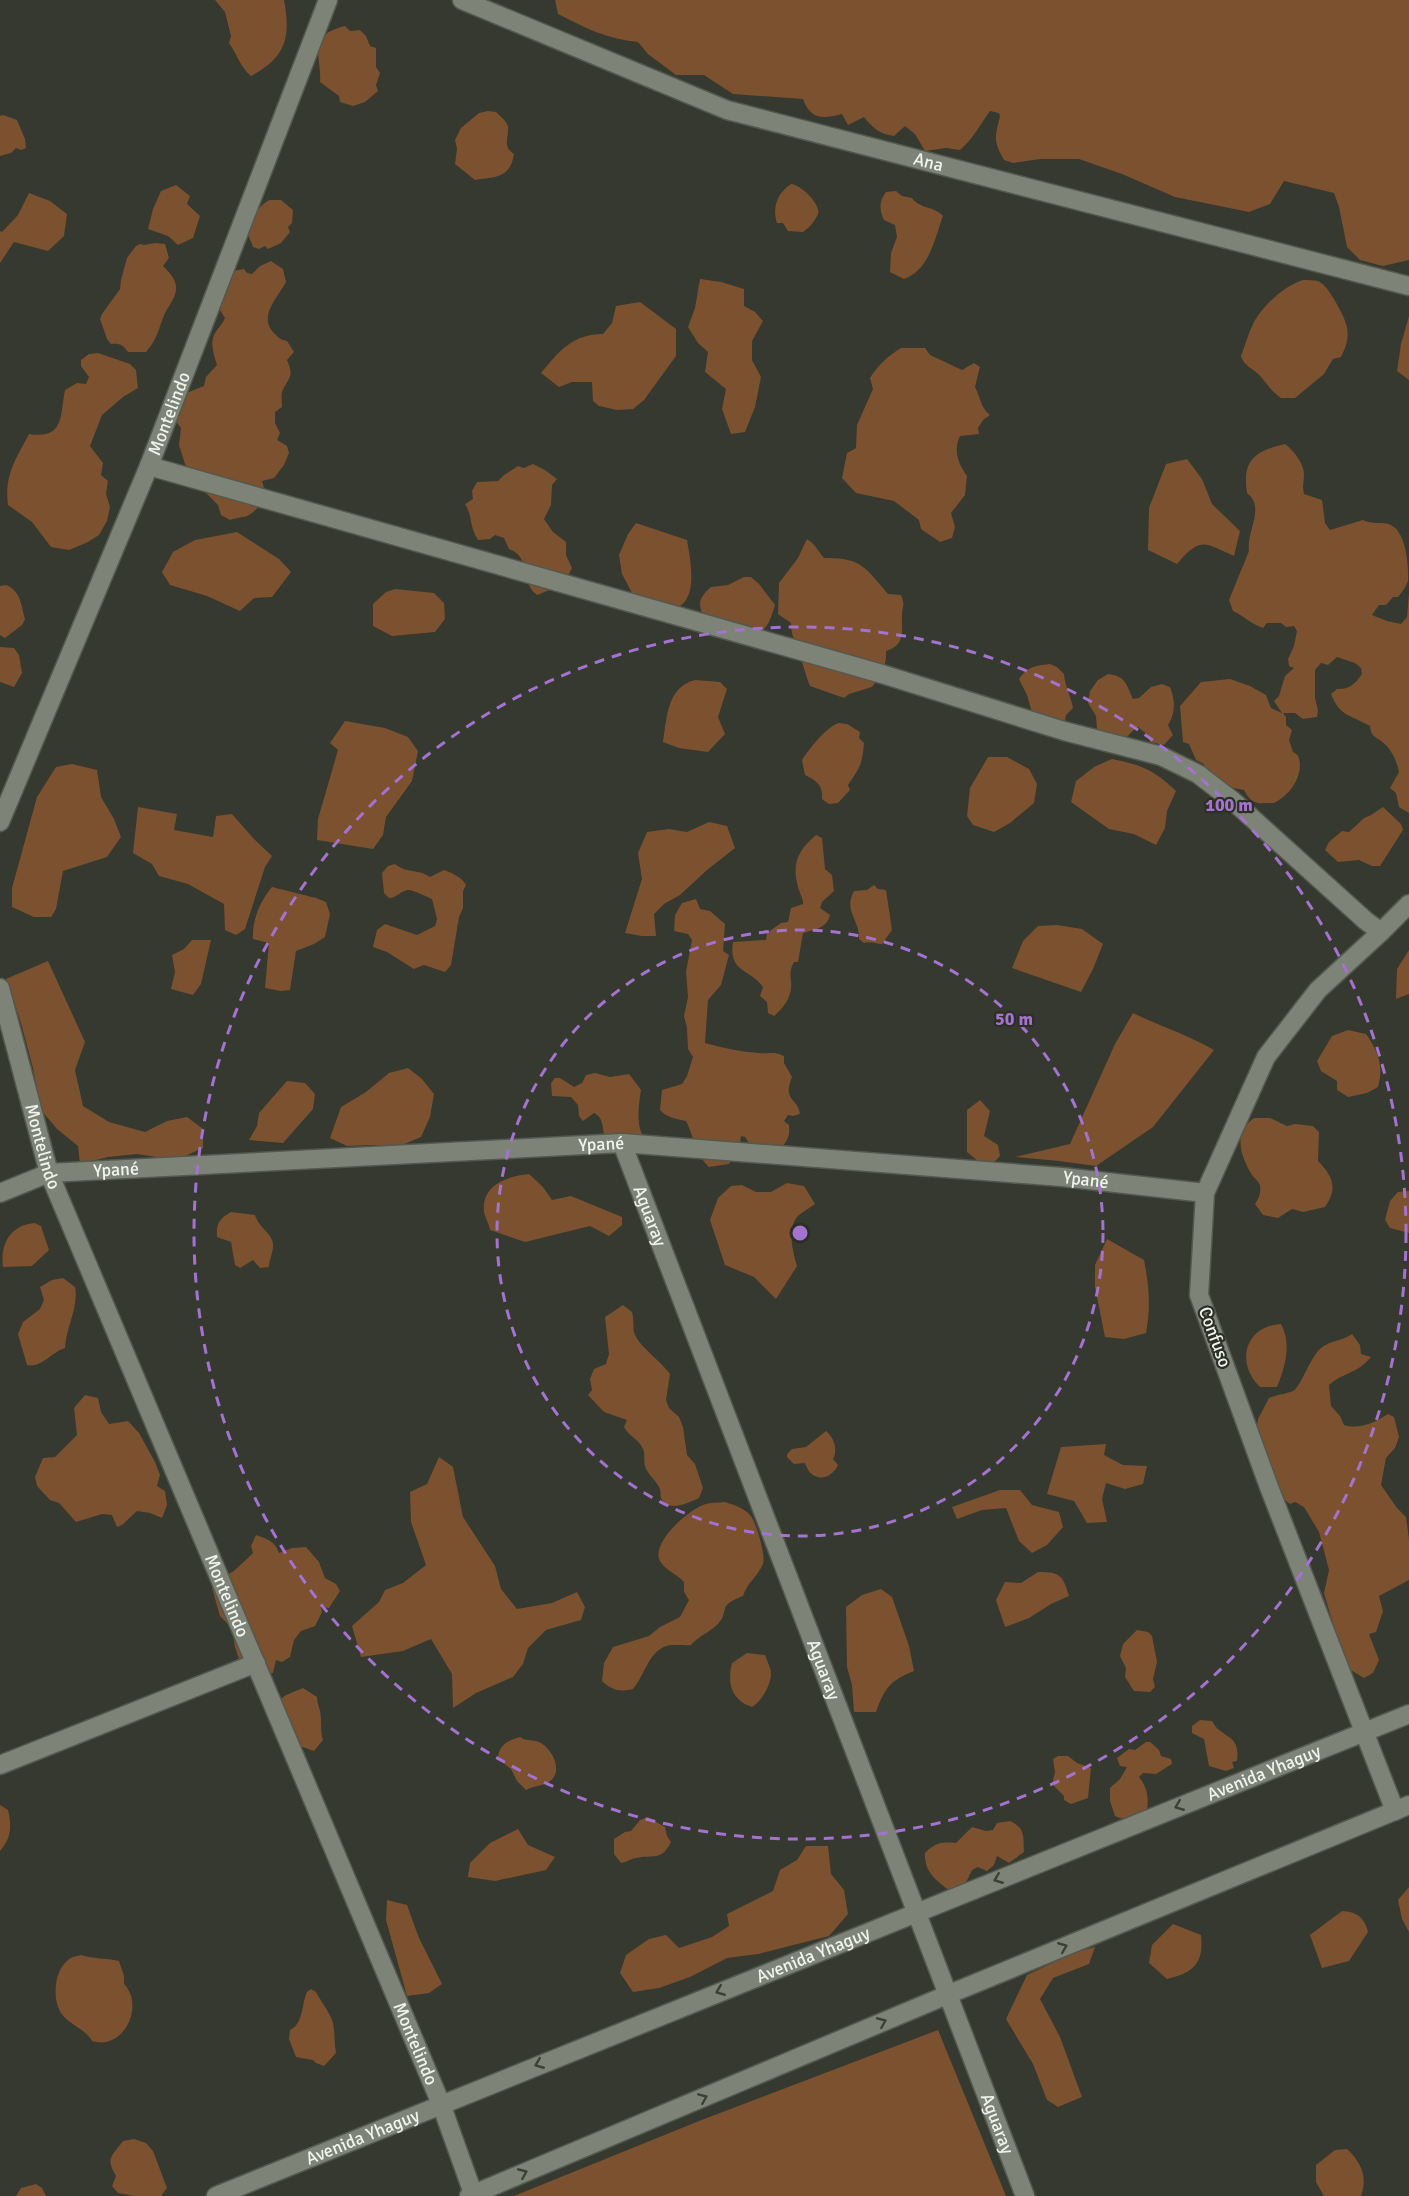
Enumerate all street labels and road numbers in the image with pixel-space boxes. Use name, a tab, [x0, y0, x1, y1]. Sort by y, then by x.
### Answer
street label: Ana	[911, 148, 946, 176]
street label: Montelindo	[143, 369, 195, 459]
street label: Montelindo	[20, 1101, 66, 1192]
street label: Ypané	[578, 1132, 625, 1156]
street label: Ypané	[93, 1157, 139, 1182]
street label: Ypané	[1062, 1166, 1110, 1193]
street label: Aguaray	[628, 1182, 672, 1250]
street label: Confuso	[1194, 1304, 1236, 1370]
street label: Montelindo	[200, 1551, 254, 1640]
street label: Aguaray	[802, 1636, 845, 1704]
street label: Avenida Yhaguy	[1204, 1740, 1324, 1806]
street label: Avenida Yhaguy	[753, 1922, 874, 1988]
street label: Montelindo	[388, 1999, 443, 2088]
street label: Aguaray	[976, 2090, 1019, 2158]
street label: Avenida Yhaguy	[302, 2104, 423, 2170]

